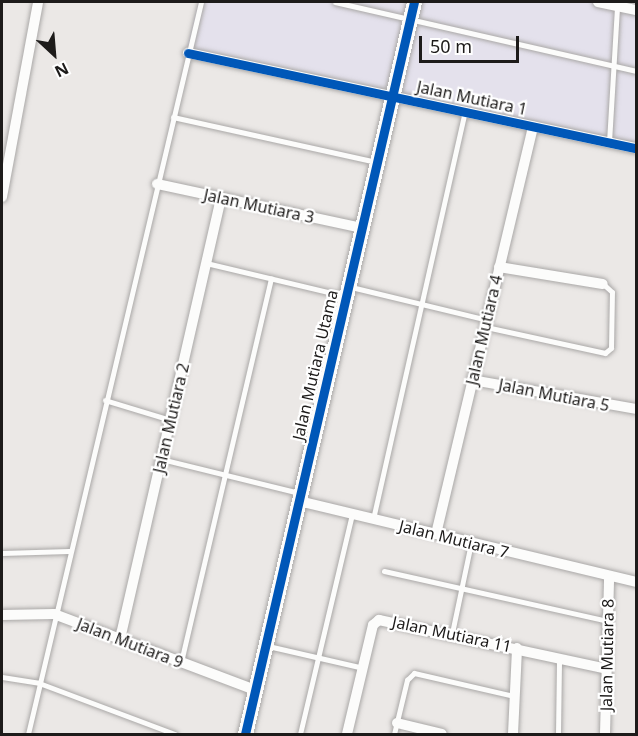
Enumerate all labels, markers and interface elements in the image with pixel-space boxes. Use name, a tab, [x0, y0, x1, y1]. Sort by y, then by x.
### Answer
north arrow	[24, 24, 84, 84]
scale bar	[422, 24, 522, 62]
text: 50 m	[430, 34, 472, 58]
text: N	[51, 57, 73, 83]
street label: Jalan Mutiara 1	[415, 77, 529, 119]
street label: Jalan Mutiara 3	[202, 185, 316, 227]
street label: Jalan Mutiara 4	[462, 273, 506, 387]
street label: Jalan Mutiara Utama	[288, 288, 342, 442]
street label: Jalan Mutiara 2	[149, 361, 193, 475]
street label: Jalan Mutiara 5	[497, 375, 611, 415]
street label: Jalan Mutiara 7	[397, 516, 511, 562]
street label: Jalan Mutiara 8	[596, 599, 618, 711]
street label: Jalan Mutiara 11	[391, 612, 513, 656]
street label: Jalan Mutiara 9	[74, 614, 186, 672]

